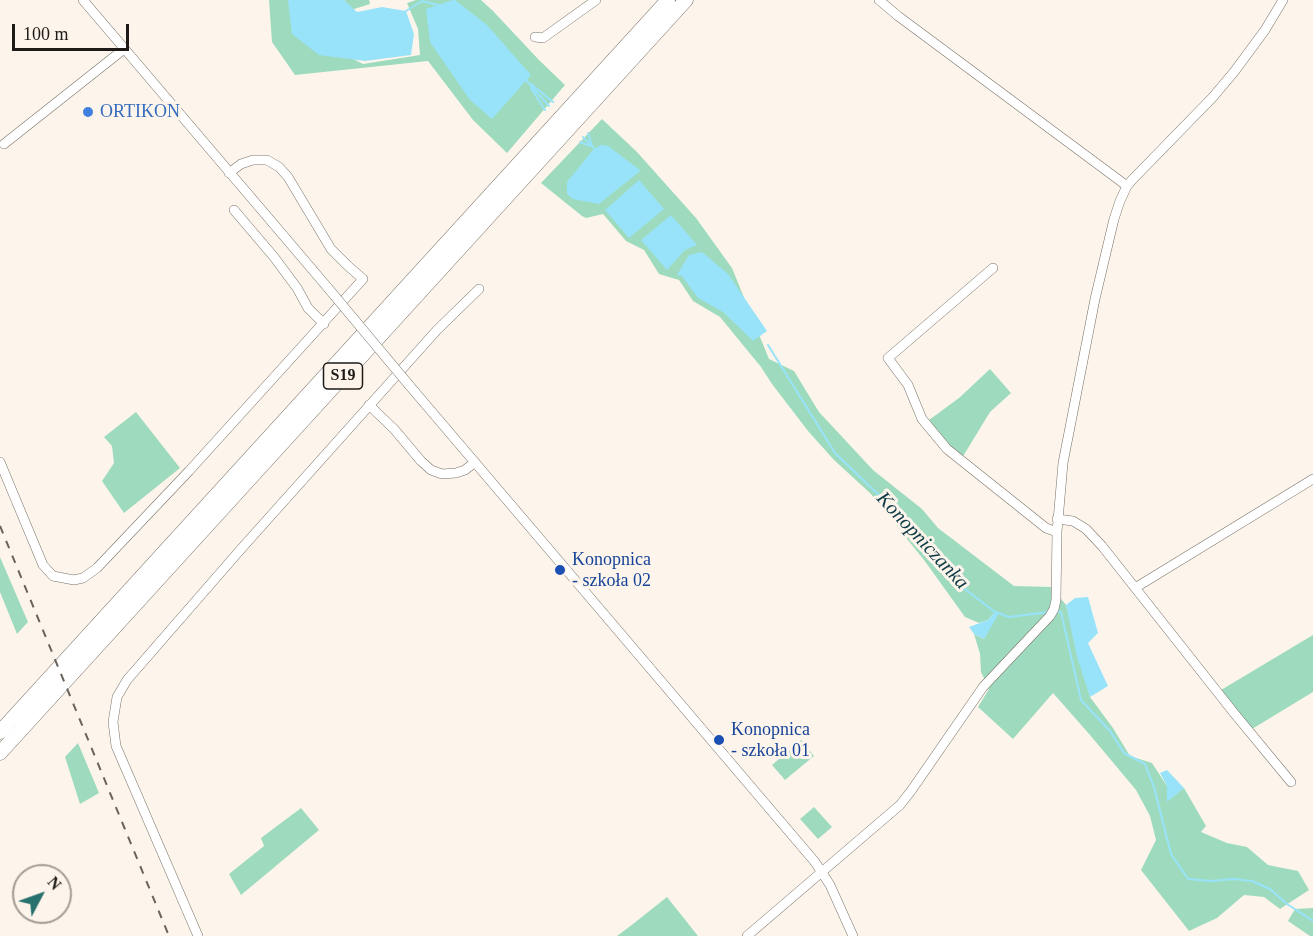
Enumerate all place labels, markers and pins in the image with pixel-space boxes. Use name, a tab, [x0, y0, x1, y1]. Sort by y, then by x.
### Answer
place label: ORTIKON	[100, 101, 180, 123]
marker: ORTIKON	[81, 105, 95, 119]
place label: Konopnica - szkoła 02	[572, 549, 651, 592]
marker: Konopnica - szkoła 02	[553, 563, 567, 577]
place label: Konopnica - szkoła 01	[731, 719, 810, 762]
marker: Konopnica - szkoła 01	[712, 733, 726, 747]

